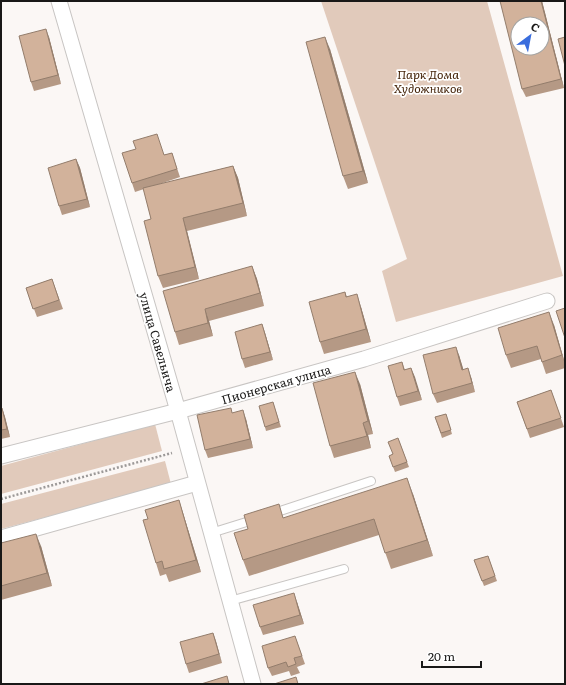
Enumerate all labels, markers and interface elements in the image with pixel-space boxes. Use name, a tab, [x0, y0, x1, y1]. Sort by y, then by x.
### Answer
north arrow	[510, 16, 550, 56]
text: С	[528, 18, 544, 36]
park label: Парк Дома Художников	[394, 65, 462, 97]
street label: улица Савельича	[135, 290, 181, 395]
street label: Пионерская улица	[219, 360, 333, 408]
scale bar	[422, 643, 481, 669]
text: 20 m	[428, 647, 455, 665]

